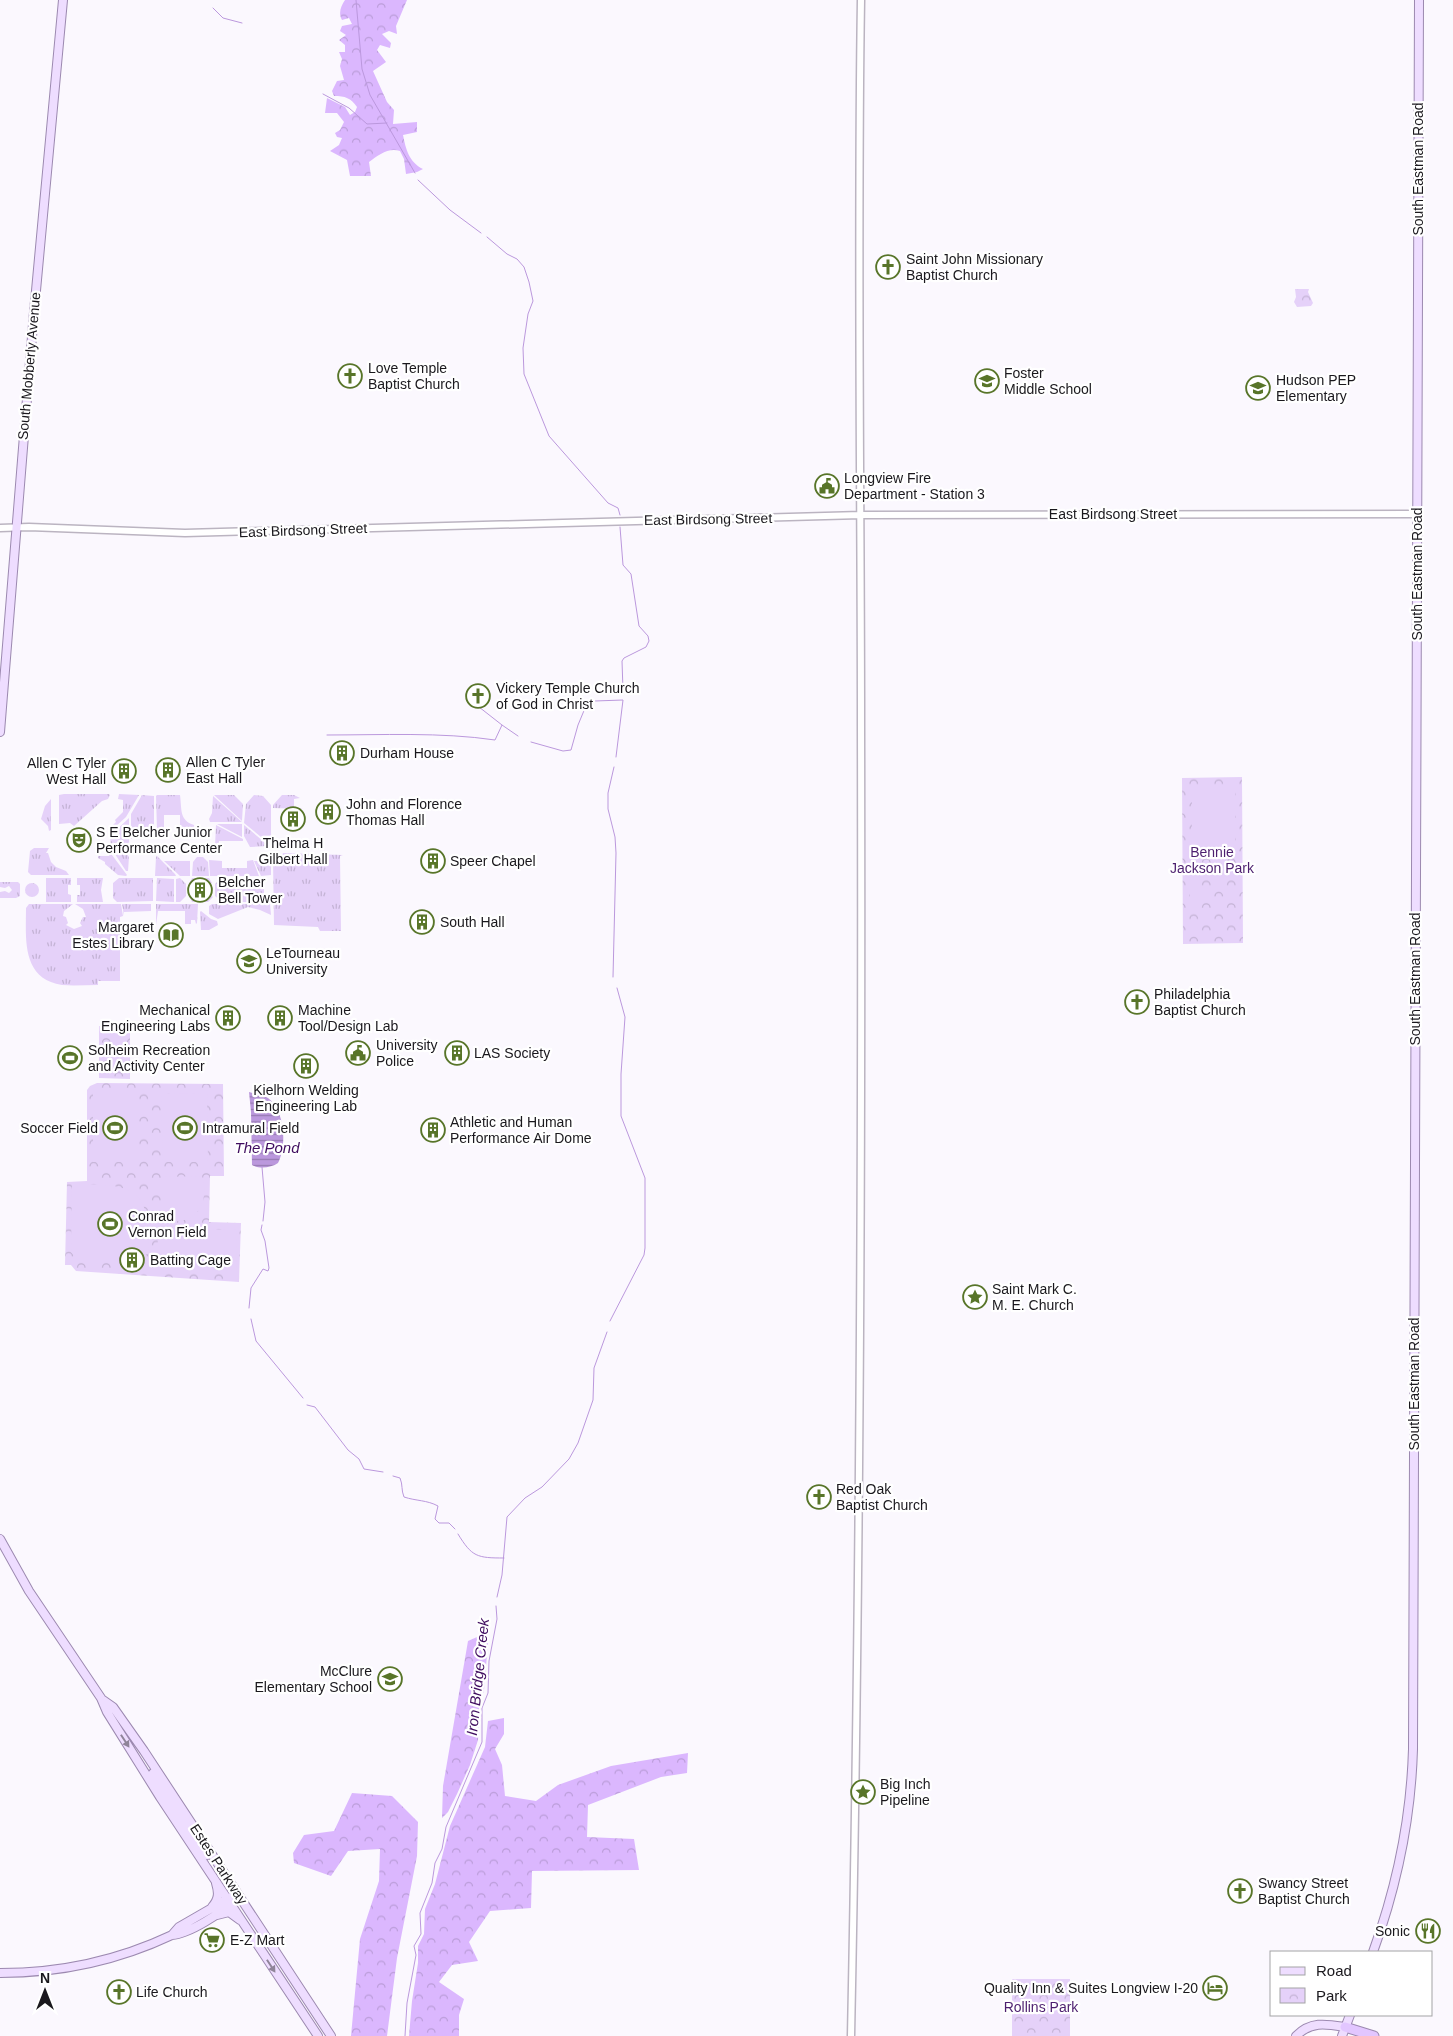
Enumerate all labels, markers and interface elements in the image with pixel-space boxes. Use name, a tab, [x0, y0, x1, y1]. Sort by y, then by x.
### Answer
street label: South Eastman Road	[1410, 102, 1426, 236]
place label: Saint John Missionary Baptist Church	[906, 251, 1043, 283]
church icon: Saint John Missionary Baptist Church	[875, 254, 901, 280]
street label: South Mobberly Avenue	[15, 291, 43, 441]
place label: Love Temple Baptist Church	[368, 360, 460, 392]
church icon: Love Temple Baptist Church	[337, 363, 363, 389]
place label: Foster Middle School	[1004, 365, 1092, 397]
school or university icon: Foster Middle School	[974, 368, 1000, 394]
place label: Hudson PEP Elementary	[1276, 372, 1356, 404]
school or university icon: Hudson PEP Elementary	[1245, 375, 1271, 401]
place label: Longview Fire Department - Station 3	[844, 470, 985, 502]
public building icon: Longview Fire Department - Station 3	[814, 473, 840, 499]
street label: East Birdsong Street	[1049, 506, 1177, 522]
street label: South Eastman Road	[1409, 507, 1425, 641]
street label: East Birdsong Street	[644, 510, 772, 528]
street label: East Birdsong Street	[239, 520, 368, 540]
place label: Vickery Temple Church of God in Christ	[496, 680, 639, 712]
church icon: Vickery Temple Church of God in Christ	[465, 683, 491, 709]
building icon: Durham House	[329, 740, 355, 766]
place label: Durham House	[360, 745, 454, 761]
place label: Allen C Tyler East Hall	[186, 754, 265, 786]
place label: Allen C Tyler West Hall	[27, 755, 106, 787]
building icon: Allen C Tyler East Hall	[155, 757, 181, 783]
building icon: Allen C Tyler West Hall	[111, 758, 137, 784]
place label: John and Florence Thomas Hall	[346, 796, 462, 828]
building icon: John and Florence Thomas Hall	[315, 799, 341, 825]
building icon: Thelma H Gilbert Hall	[280, 806, 306, 832]
place label: S E Belcher Junior Performance Center	[96, 824, 222, 856]
theatre icon: S E Belcher Junior Performance Center	[66, 827, 92, 853]
place label: Thelma H Gilbert Hall	[258, 835, 328, 867]
park label: Bennie Jackson Park	[1170, 844, 1255, 876]
building icon: Speer Chapel	[420, 848, 446, 874]
place label: Speer Chapel	[450, 853, 536, 869]
place label: Belcher Bell Tower	[218, 874, 283, 906]
building icon: Belcher Bell Tower	[187, 877, 213, 903]
building icon: South Hall	[409, 909, 435, 935]
street label: South Eastman Road	[1407, 912, 1423, 1046]
place label: South Hall	[440, 914, 505, 930]
place label: Margaret Estes Library	[72, 919, 154, 951]
library icon: Margaret Estes Library	[158, 922, 184, 948]
place label: LeTourneau University	[266, 945, 340, 977]
school or university icon: LeTourneau University	[236, 948, 262, 974]
place label: Philadelphia Baptist Church	[1154, 986, 1246, 1018]
church icon: Philadelphia Baptist Church	[1124, 989, 1150, 1015]
place label: Mechanical Engineering Labs	[101, 1002, 210, 1034]
place label: Machine Tool/Design Lab	[298, 1002, 399, 1034]
building icon: Mechanical Engineering Labs	[215, 1005, 241, 1031]
building icon: Machine Tool/Design Lab	[267, 1005, 293, 1031]
place label: University Police	[376, 1037, 437, 1069]
public building icon: University Police	[345, 1040, 371, 1066]
building icon: LAS Society	[444, 1040, 470, 1066]
place label: Solheim Recreation and Activity Center	[88, 1042, 210, 1074]
sports icon: Solheim Recreation and Activity Center	[57, 1045, 83, 1071]
place label: LAS Society	[474, 1045, 550, 1061]
building icon: Kielhorn Welding Engineering Lab	[293, 1053, 319, 1079]
place label: Kielhorn Welding Engineering Lab	[253, 1082, 359, 1114]
place label: Athletic and Human Performance Air Dome	[450, 1114, 592, 1146]
sports icon: Soccer Field	[102, 1115, 128, 1141]
sports icon: Intramural Field	[172, 1115, 198, 1141]
building icon: Athletic and Human Performance Air Dome	[420, 1117, 446, 1143]
place label: Soccer Field	[20, 1120, 98, 1136]
place label: Intramural Field	[202, 1120, 299, 1136]
water label: The Pond	[234, 1139, 300, 1156]
place label: Conrad Vernon Field	[128, 1208, 207, 1240]
sports icon: Conrad Vernon Field	[97, 1211, 123, 1237]
building icon: Batting Cage	[119, 1247, 145, 1273]
place label: Batting Cage	[150, 1252, 231, 1268]
place label: Saint Mark C. M. E. Church	[992, 1281, 1077, 1313]
place icon: Saint Mark C. M. E. Church	[962, 1284, 988, 1310]
street label: South Eastman Road	[1406, 1317, 1422, 1451]
place label: Red Oak Baptist Church	[836, 1481, 928, 1513]
church icon: Red Oak Baptist Church	[806, 1484, 832, 1510]
water label: Iron Bridge Creek	[463, 1616, 492, 1736]
place label: McClure Elementary School	[254, 1663, 372, 1695]
school or university icon: McClure Elementary School	[377, 1666, 403, 1692]
one-way arrow	[120, 1734, 130, 1747]
place label: Big Inch Pipeline	[880, 1776, 931, 1808]
place icon: Big Inch Pipeline	[850, 1779, 876, 1805]
street label: Estes Parkway	[187, 1821, 251, 1907]
place label: Swancy Street Baptist Church	[1258, 1875, 1350, 1907]
church icon: Swancy Street Baptist Church	[1227, 1878, 1253, 1904]
restaurant icon: Sonic	[1415, 1918, 1441, 1944]
place label: Sonic	[1375, 1923, 1410, 1939]
supermarket icon: E-Z Mart	[199, 1927, 225, 1953]
place label: E-Z Mart	[230, 1932, 285, 1948]
legend	[1270, 1951, 1433, 2016]
one-way arrow	[266, 1959, 276, 1972]
text: Road	[1316, 1962, 1352, 1979]
north arrow	[20, 1966, 70, 2016]
text: N	[40, 1970, 50, 1986]
hotel icon: Quality Inn & Suites Longview I-20	[1202, 1975, 1228, 2001]
church icon: Life Church	[106, 1979, 132, 2005]
place label: Quality Inn & Suites Longview I-20	[984, 1980, 1198, 1996]
place label: Life Church	[136, 1984, 208, 2000]
text: Park	[1316, 1987, 1347, 2004]
park label: Rollins Park	[1004, 1999, 1079, 2015]

